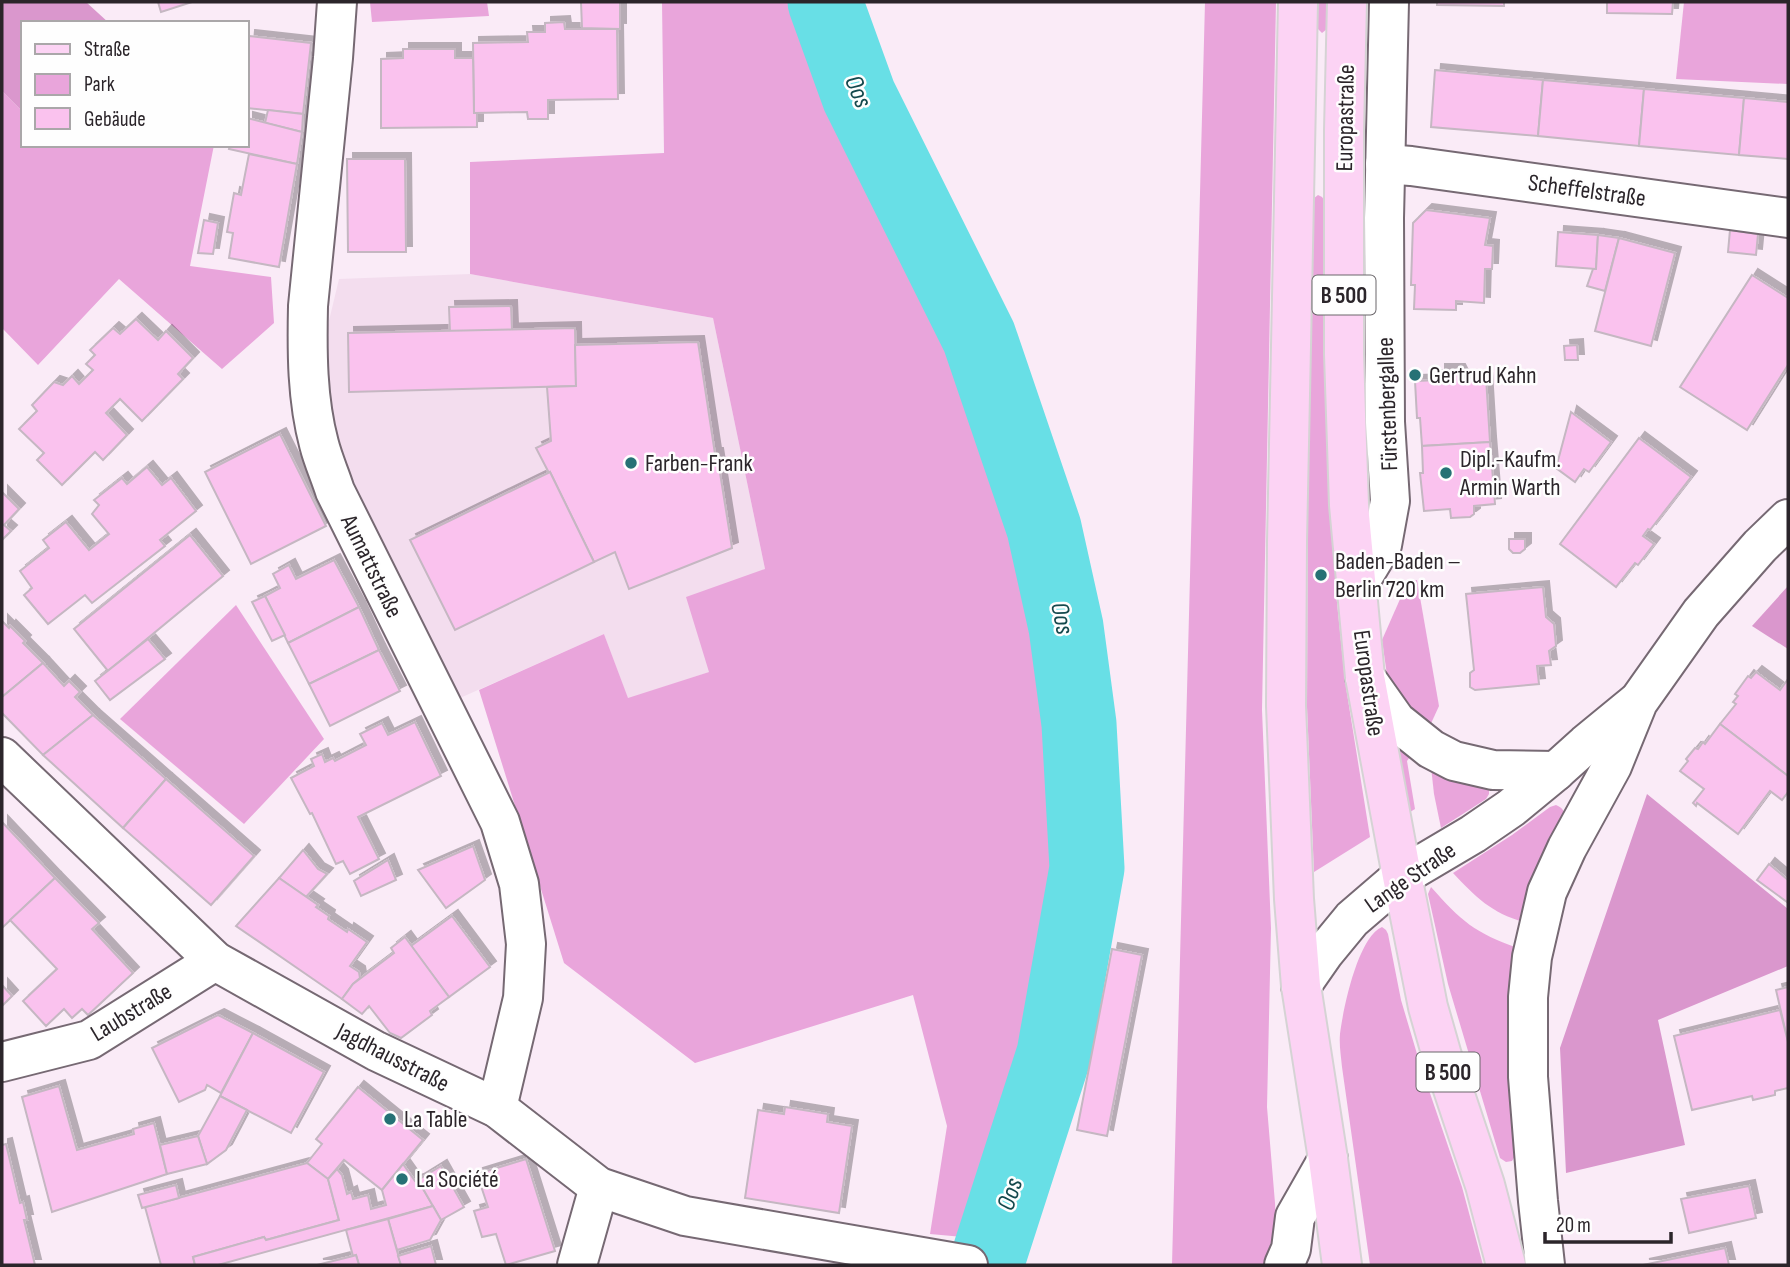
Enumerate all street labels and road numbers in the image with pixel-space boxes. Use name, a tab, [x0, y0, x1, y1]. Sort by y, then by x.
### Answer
street label: Europastraße	[1330, 64, 1361, 172]
street label: Scheffelstraße	[1526, 168, 1648, 213]
road number: B 500	[1312, 276, 1376, 314]
street label: Fürstenbergallee	[1371, 337, 1404, 471]
street label: Aumattstraße	[334, 509, 409, 622]
street label: Europastraße	[1347, 628, 1390, 738]
street label: Lange Straße	[1359, 836, 1461, 919]
street label: Laubstraße	[85, 977, 177, 1048]
street label: Jagdhausstraße	[331, 1016, 454, 1098]
road number: B 500	[1416, 1052, 1480, 1092]

